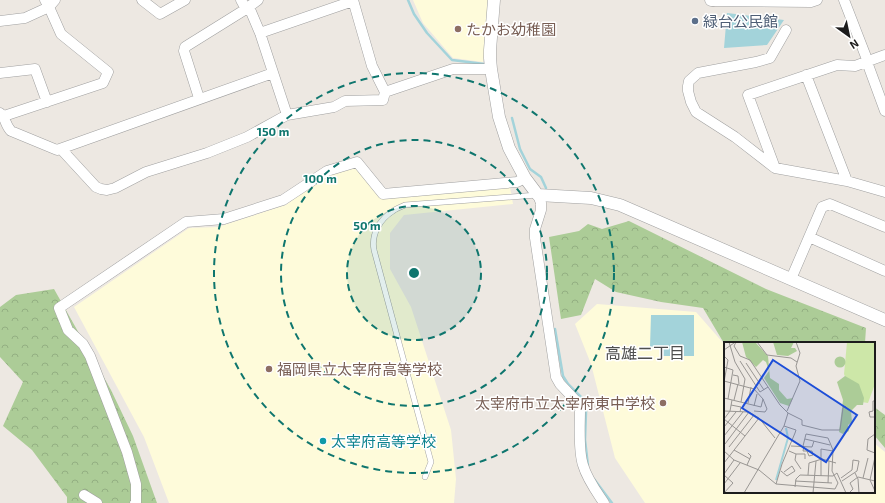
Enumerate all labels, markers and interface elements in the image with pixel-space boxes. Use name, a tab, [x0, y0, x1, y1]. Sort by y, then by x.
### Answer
place label: 緑台公民館	[703, 12, 778, 30]
marker: 緑台公民館	[690, 16, 700, 26]
north arrow	[829, 16, 869, 56]
place label: たかお幼稚園	[466, 20, 556, 38]
marker: たかお幼稚園	[453, 24, 463, 34]
text: N	[848, 37, 862, 52]
text: 150 m	[257, 124, 289, 138]
text: 100 m	[303, 171, 337, 185]
text: 50 m	[353, 218, 381, 232]
centre of rings	[407, 266, 421, 280]
inset map	[724, 342, 875, 493]
district label: 高雄二丁目	[605, 343, 685, 362]
place label: 福岡県立太宰府高等学校	[277, 360, 442, 378]
marker: 福岡県立太宰府高等学校	[264, 364, 274, 374]
place label: 太宰府市立太宰府東中学校	[475, 394, 655, 412]
marker: 太宰府市立太宰府東中学校	[658, 398, 668, 408]
place label: 太宰府高等学校	[331, 432, 436, 450]
marker: 太宰府高等学校	[318, 436, 328, 446]

